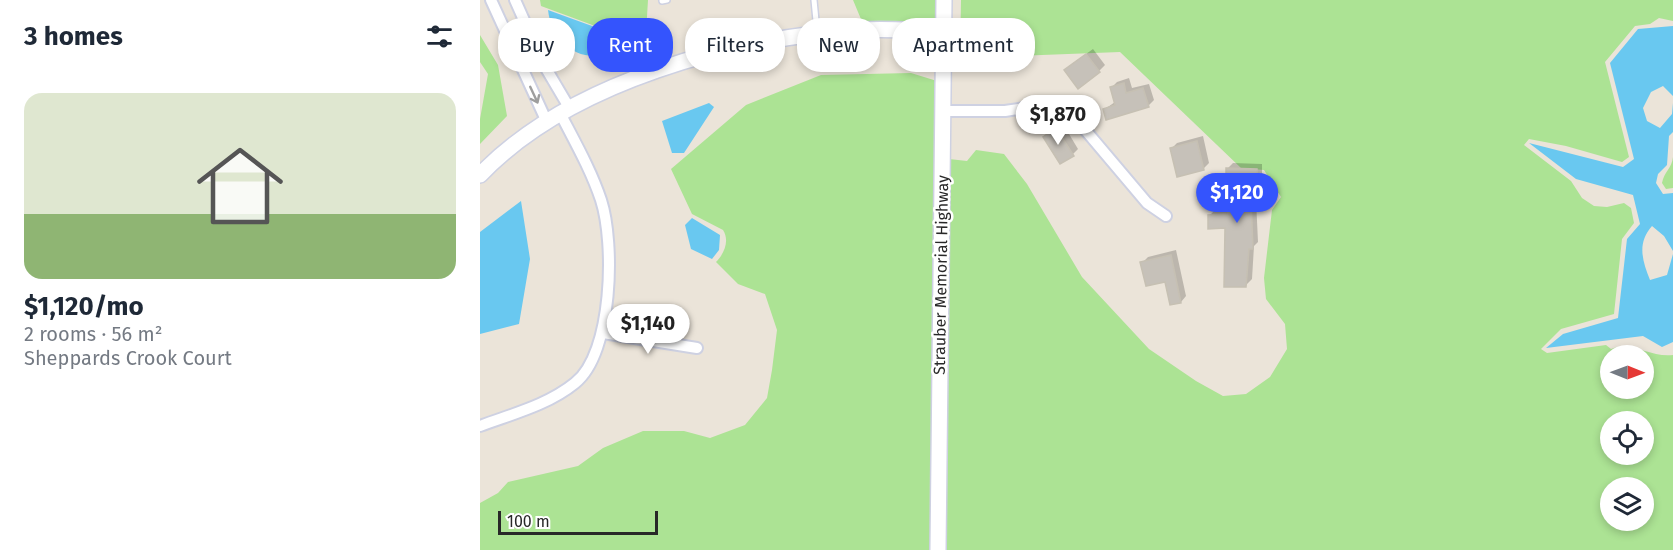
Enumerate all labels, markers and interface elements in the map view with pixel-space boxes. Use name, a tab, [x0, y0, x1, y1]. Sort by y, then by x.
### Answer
chip: Buy	[498, 18, 575, 72]
chip: Rent	[587, 18, 673, 72]
chip: Filters	[685, 18, 785, 72]
chip: New	[797, 18, 880, 72]
chip: Apartment	[892, 18, 1035, 72]
icon: filters	[423, 20, 456, 53]
text: 3 homes	[24, 21, 123, 52]
one-way arrow	[529, 85, 541, 103]
pin: $1,870	[1009, 95, 1107, 146]
text: $1,870	[1030, 102, 1086, 126]
icon: home	[186, 132, 294, 240]
pin: $1,120	[1188, 173, 1286, 224]
street label: Strauber Memorial Highway	[930, 175, 952, 375]
text: $1,120	[1210, 180, 1264, 204]
text: $1,120/mo	[24, 291, 144, 322]
pin: $1,140	[599, 304, 697, 355]
text: $1,140	[621, 311, 675, 335]
text: 2 rooms · 56 m²	[24, 322, 163, 346]
north arrow	[1600, 345, 1654, 399]
map controls	[1600, 345, 1654, 531]
text: Sheppards Crook Court	[24, 346, 232, 370]
button: locate	[1600, 411, 1654, 465]
button: layers	[1600, 477, 1654, 531]
scale bar	[498, 508, 658, 536]
text: 100 m	[507, 512, 550, 531]

